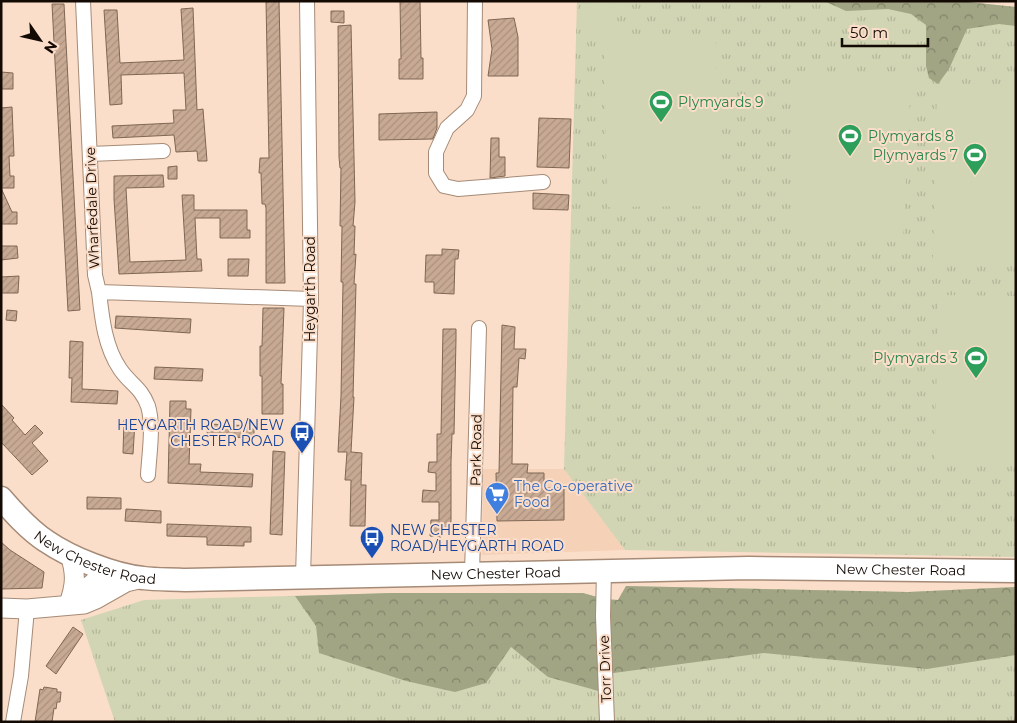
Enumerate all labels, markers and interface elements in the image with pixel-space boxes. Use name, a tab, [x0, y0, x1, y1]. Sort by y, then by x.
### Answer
north arrow	[15, 15, 65, 65]
scale bar	[842, 15, 928, 47]
text: 50 m	[850, 23, 888, 42]
text: N	[40, 38, 61, 57]
sports icon: Plymyards 9	[648, 89, 674, 123]
place label: Plymyards 9	[678, 93, 763, 111]
sports icon: Plymyards 8	[837, 123, 863, 157]
place label: Plymyards 8	[868, 127, 954, 145]
sports icon: Plymyards 7	[962, 142, 988, 176]
place label: Plymyards 7	[873, 146, 958, 164]
street label: Wharfedale Drive	[81, 147, 103, 269]
street label: Heygarth Road	[301, 236, 319, 342]
sports icon: Plymyards 3	[963, 345, 989, 379]
place label: Plymyards 3	[873, 349, 958, 367]
street label: Park Road	[466, 414, 486, 486]
place label: HEYGARTH ROAD/NEW CHESTER ROAD	[117, 416, 284, 450]
bus stop icon: HEYGARTH ROAD/NEW CHESTER ROAD	[289, 420, 315, 454]
place label: The Co-operative Food	[514, 477, 633, 511]
supermarket icon: The Co-operative Food	[484, 481, 510, 515]
place label: NEW CHESTER ROAD/HEYGARTH ROAD	[390, 521, 564, 555]
bus stop icon: NEW CHESTER ROAD/HEYGARTH ROAD	[359, 525, 385, 559]
street label: New Chester Road	[30, 527, 157, 588]
street label: New Chester Road	[836, 560, 966, 579]
street label: New Chester Road	[431, 563, 561, 584]
street label: Torr Drive	[595, 635, 615, 703]

